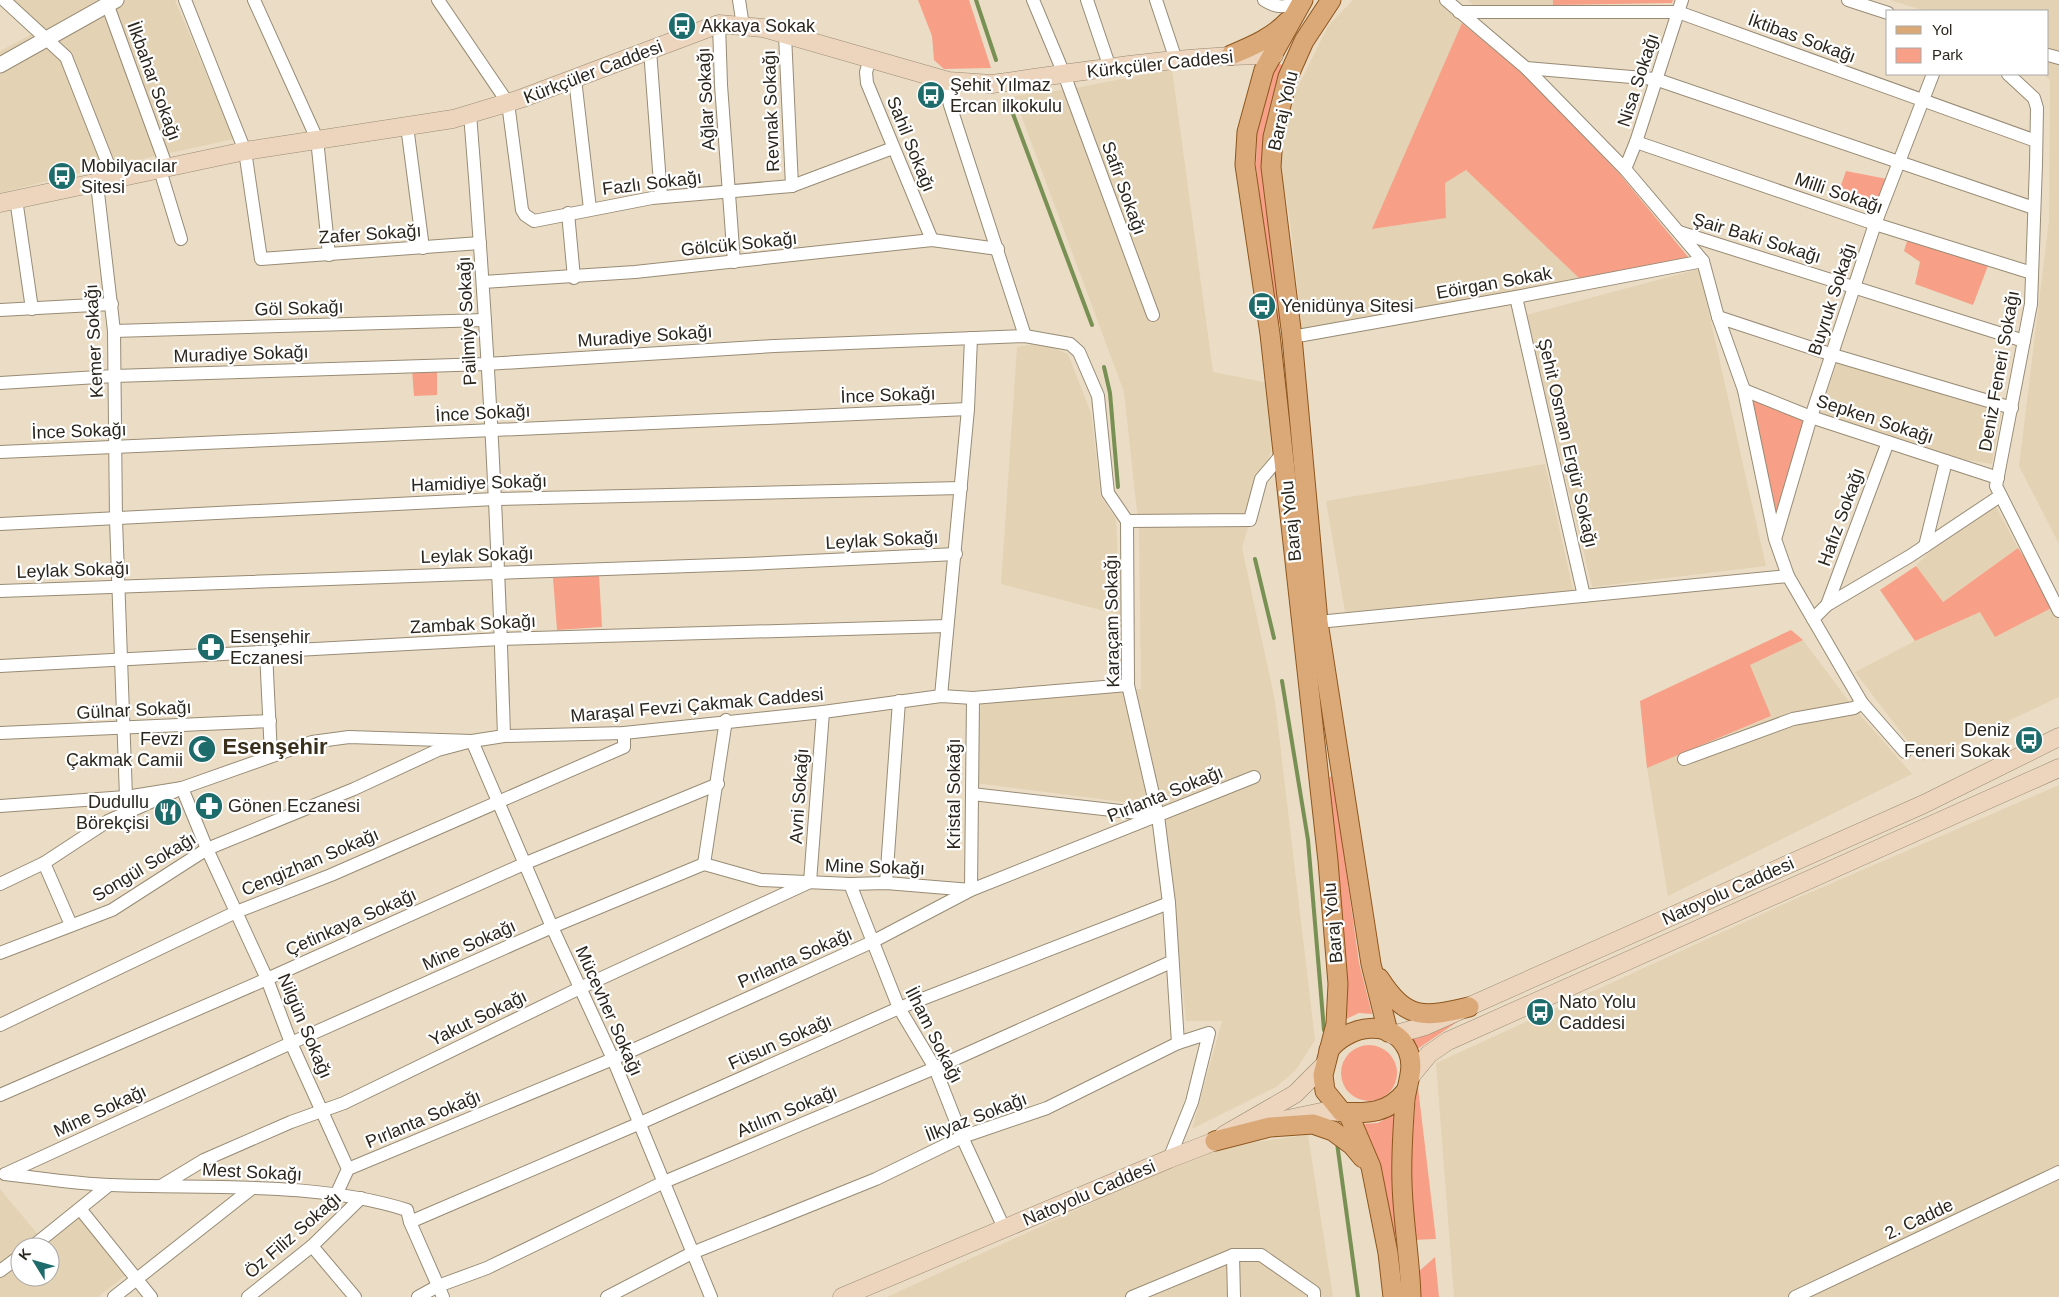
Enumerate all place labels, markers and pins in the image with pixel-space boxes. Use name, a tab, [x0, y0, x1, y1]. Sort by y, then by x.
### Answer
bus stop icon: Akkaya Sokak	[667, 11, 697, 41]
place label: Akkaya Sokak	[701, 16, 816, 36]
place label: Şehit Yılmaz Ercan ilkokulu	[950, 75, 1062, 116]
bus stop icon: Şehit Yılmaz Ercan ilkokulu	[916, 80, 946, 110]
place label: Mobilyacılar Sitesi	[81, 156, 177, 197]
bus stop icon: Mobilyacılar Sitesi	[47, 161, 77, 191]
bus stop icon: Yenidünya Sitesi	[1247, 291, 1277, 321]
place label: Yenidünya Sitesi	[1281, 296, 1413, 316]
place label: Esenşehir Eczanesi	[230, 627, 310, 668]
pharmacy icon: Esenşehir Eczanesi	[196, 632, 226, 662]
place label: Deniz Feneri Sokak	[1904, 720, 2011, 761]
bus stop icon: Deniz Feneri Sokak	[2014, 725, 2044, 755]
place label: Fevzi Çakmak Camii	[66, 729, 183, 770]
mosque icon: Fevzi Çakmak Camii	[187, 734, 217, 764]
pharmacy icon: Gönen Eczanesi	[194, 791, 224, 821]
place label: Dudullu Börekçisi	[76, 792, 149, 833]
place label: Gönen Eczanesi	[228, 796, 360, 816]
restaurant icon: Dudullu Börekçisi	[153, 797, 183, 827]
place label: Nato Yolu Caddesi	[1559, 992, 1636, 1033]
bus stop icon: Nato Yolu Caddesi	[1525, 997, 1555, 1027]

